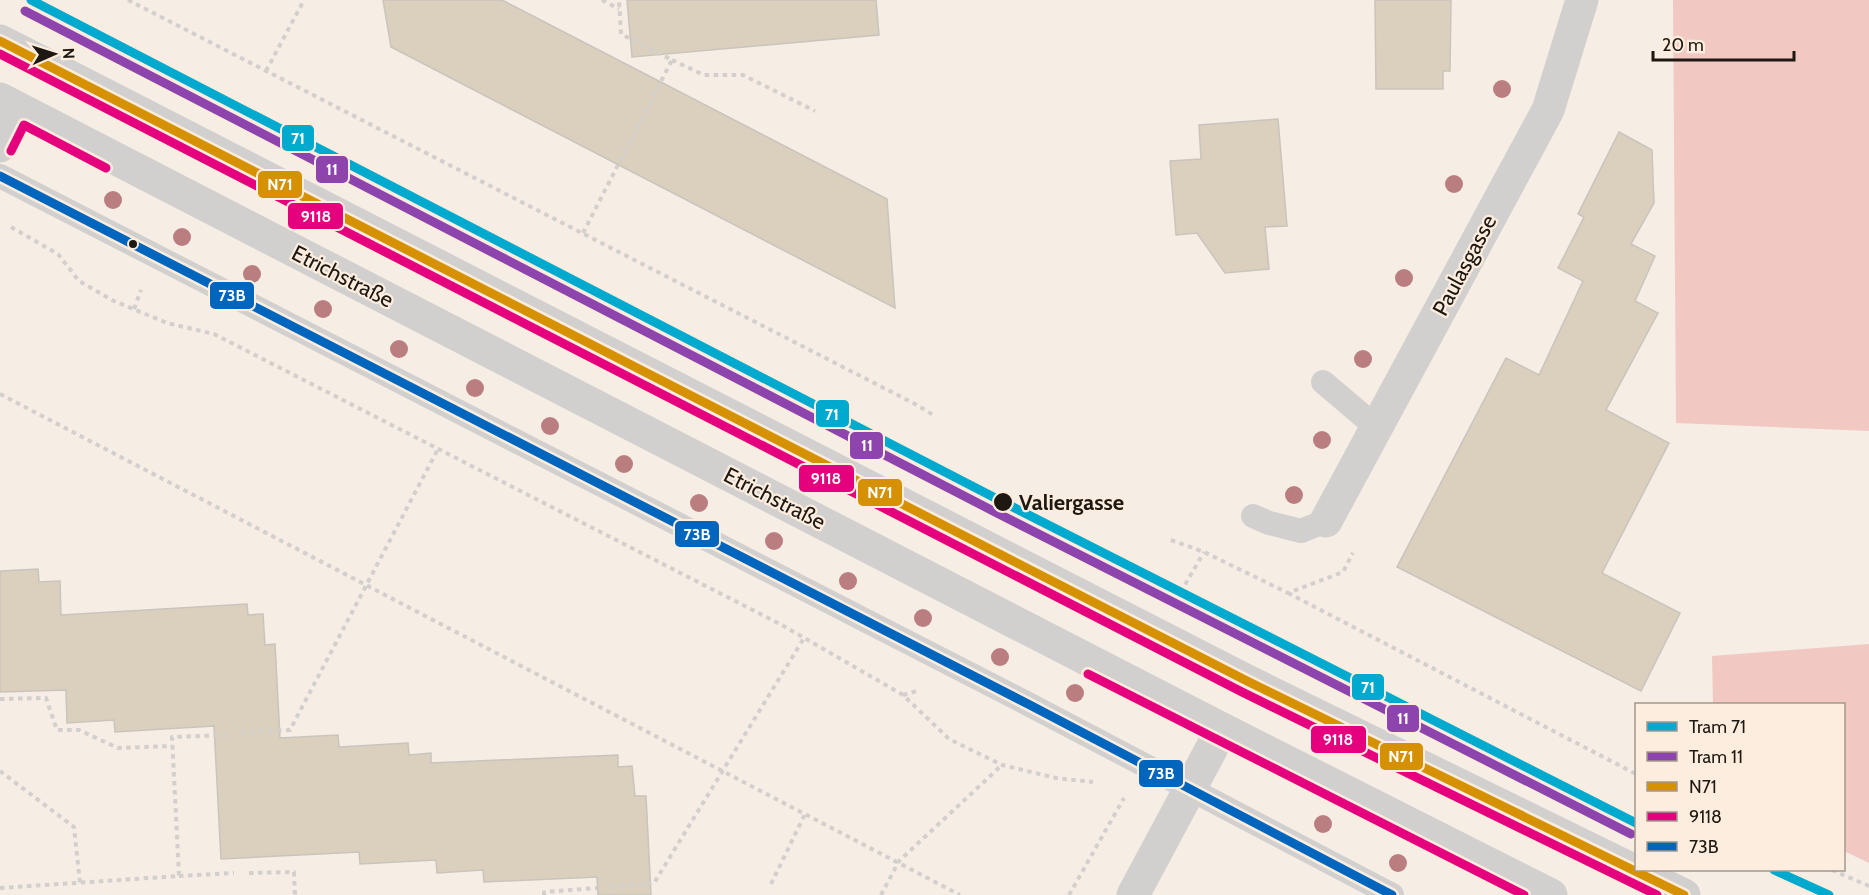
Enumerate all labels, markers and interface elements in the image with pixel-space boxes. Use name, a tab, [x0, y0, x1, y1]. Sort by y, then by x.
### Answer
north arrow	[24, 24, 84, 84]
scale bar	[1653, 24, 1794, 62]
text: 20 m	[1662, 34, 1704, 56]
text: N	[59, 47, 78, 59]
line badge: 71	[281, 124, 315, 152]
text: 71	[291, 129, 305, 148]
line badge: 11	[315, 155, 349, 184]
text: 11	[326, 160, 338, 179]
line badge: N71	[257, 170, 303, 199]
text: N71	[267, 175, 293, 194]
line badge: 9118	[287, 202, 344, 230]
text: 9118	[301, 207, 331, 226]
street label: Paulasgasse	[1427, 210, 1502, 320]
unlabelled marker	[127, 238, 139, 250]
street label: Etrichstraße	[287, 239, 398, 314]
line badge: 73B	[209, 281, 255, 310]
text: 73B	[219, 286, 245, 305]
line badge: 71	[815, 399, 850, 428]
text: 71	[825, 405, 839, 424]
line badge: 11	[849, 431, 884, 460]
text: 11	[861, 436, 873, 455]
street label: Etrichstraße	[719, 461, 830, 536]
line badge: 9118	[798, 464, 855, 493]
text: 9118	[811, 469, 841, 488]
line badge: N71	[857, 478, 903, 507]
text: N71	[867, 483, 893, 502]
place label: Valiergasse	[1019, 489, 1124, 516]
marker: Valiergasse	[992, 491, 1014, 513]
line badge: 73B	[674, 520, 720, 548]
text: 73B	[684, 525, 710, 544]
line badge: 71	[1351, 673, 1385, 701]
text: 71	[1361, 678, 1375, 697]
legend	[1635, 703, 1845, 871]
line badge: 11	[1386, 704, 1420, 733]
text: 11	[1397, 709, 1409, 728]
text: Tram 71	[1689, 716, 1746, 738]
line badge: 9118	[1310, 725, 1367, 754]
text: 9118	[1323, 730, 1353, 749]
line badge: N71	[1379, 742, 1424, 771]
text: Tram 11	[1689, 746, 1743, 768]
text: N71	[1388, 747, 1414, 766]
line badge: 73B	[1138, 759, 1184, 788]
text: 73B	[1148, 764, 1174, 783]
text: N71	[1689, 776, 1717, 798]
text: 9118	[1689, 806, 1722, 828]
text: 73B	[1689, 836, 1719, 858]

